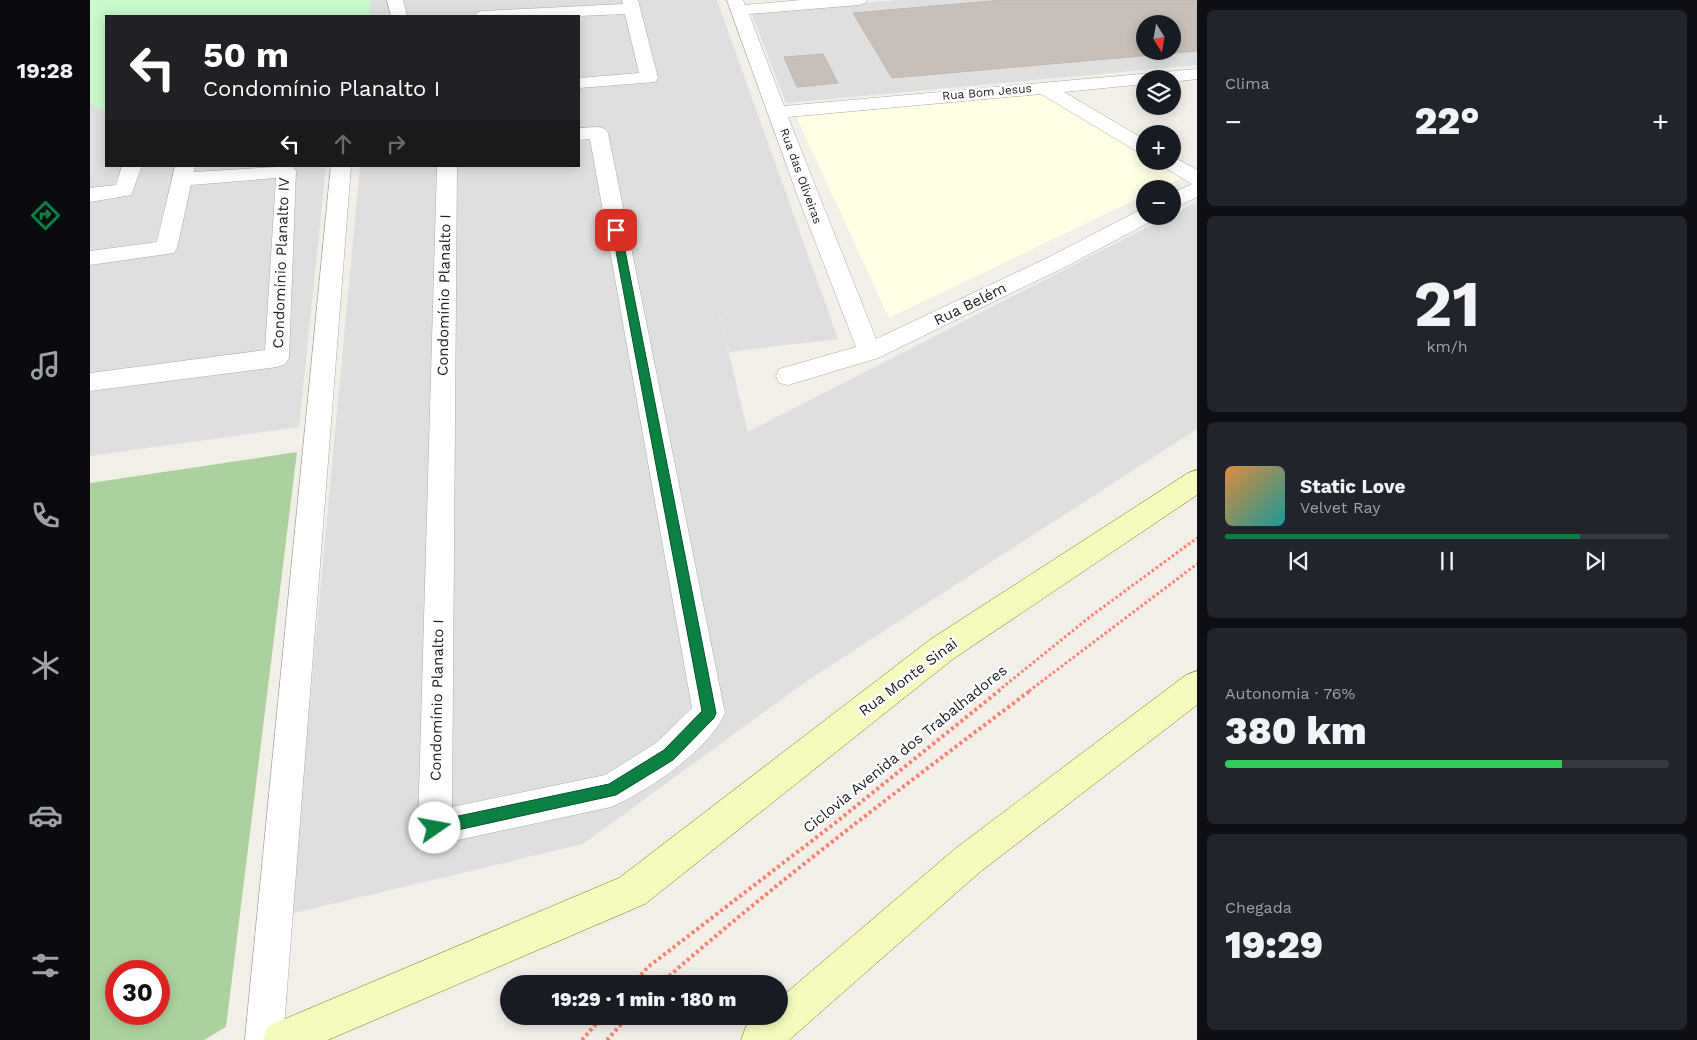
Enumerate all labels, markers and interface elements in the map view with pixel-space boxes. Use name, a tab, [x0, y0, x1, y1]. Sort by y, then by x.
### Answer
north arrow	[1136, 15, 1181, 60]
map controls	[1136, 15, 1181, 225]
text: 50 m	[203, 34, 289, 76]
icon: left	[120, 35, 185, 100]
text: 19:28	[17, 58, 73, 83]
button: layers	[1136, 70, 1181, 115]
text: Clima	[1225, 74, 1269, 93]
text: Condomínio Planalto I	[203, 76, 440, 101]
street label: Rua Bom Jesus	[942, 81, 1032, 103]
text: 22°	[1415, 99, 1479, 143]
text: −	[1225, 105, 1242, 138]
text: +	[1652, 105, 1669, 138]
button: +	[1136, 125, 1181, 170]
street label: Rua das Oliveiras	[777, 126, 825, 226]
icon: left	[276, 130, 304, 158]
icon: ahead	[329, 130, 357, 158]
icon: right	[382, 130, 410, 158]
street label: Condomínio Planalto IV	[269, 177, 293, 349]
button: −	[1136, 180, 1181, 225]
icon: directions	[28, 198, 63, 233]
pin	[595, 209, 637, 251]
street label: Condomínio Planalto I	[434, 214, 454, 376]
icon: arrive	[602, 216, 630, 244]
text: 21	[1414, 266, 1480, 342]
street label: Rua Belém	[931, 279, 1009, 329]
text: km/h	[1426, 337, 1468, 356]
icon: music	[28, 348, 63, 383]
text: Static Love	[1300, 475, 1405, 498]
icon: phone	[28, 498, 63, 533]
text: Velvet Ray	[1300, 498, 1380, 517]
icon: previous	[1285, 547, 1313, 575]
icon: pause	[1433, 547, 1461, 575]
icon: next	[1581, 547, 1609, 575]
street label: Condomínio Planalto I	[427, 619, 447, 781]
street label: Rua Monte Sinai	[855, 634, 961, 720]
icon: climate	[28, 648, 63, 683]
street label: Ciclovia Avenida dos Trabalhadores	[799, 661, 1011, 837]
text: Autonomia · 76%	[1225, 684, 1355, 703]
text: 380 km	[1225, 709, 1367, 753]
icon: car	[28, 798, 63, 833]
position arrow	[408, 801, 460, 853]
text: Chegada	[1225, 898, 1292, 917]
text: 19:29	[1225, 923, 1323, 967]
icon: filters	[28, 948, 63, 983]
speed limit sign: 30	[105, 960, 170, 1025]
text: 19:29 · 1 min · 180 m	[552, 988, 736, 1011]

